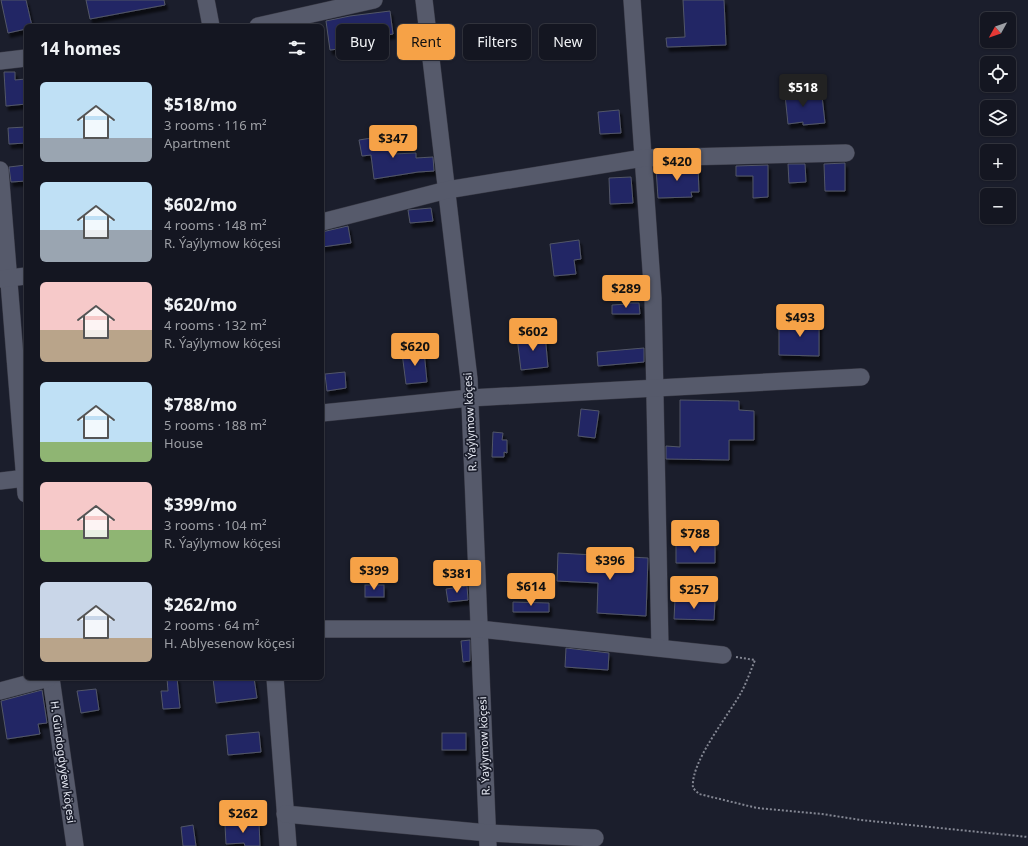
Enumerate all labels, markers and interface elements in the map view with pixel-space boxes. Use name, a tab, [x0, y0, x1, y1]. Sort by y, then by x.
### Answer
north arrow	[980, 12, 1016, 48]
map controls	[980, 12, 1016, 224]
chip: Buy	[336, 24, 389, 60]
chip: Rent	[397, 24, 455, 60]
chip: Filters	[463, 24, 531, 60]
chip: New	[539, 24, 596, 60]
text: 14 homes	[40, 37, 121, 60]
icon: filters	[286, 37, 308, 59]
button: locate	[980, 56, 1016, 92]
pin: $518	[779, 74, 827, 108]
text: $518	[788, 78, 818, 96]
text: $518/mo	[164, 93, 237, 116]
icon: home	[72, 98, 120, 146]
button: layers	[980, 100, 1016, 136]
text: 3 rooms · 116 m²	[164, 116, 267, 134]
pin: $347	[369, 125, 417, 159]
text: $347	[378, 129, 408, 147]
text: Apartment	[164, 134, 230, 152]
button: +	[980, 144, 1016, 180]
pin: $420	[653, 148, 701, 182]
text: $420	[662, 152, 692, 170]
button: −	[980, 188, 1016, 224]
text: $602/mo	[164, 193, 237, 216]
icon: home	[72, 198, 120, 246]
text: 4 rooms · 148 m²	[164, 216, 267, 234]
text: R. Ýaýlymow köçesi	[164, 234, 281, 252]
pin: $289	[602, 275, 650, 309]
text: $289	[611, 279, 641, 297]
text: $620/mo	[164, 293, 237, 316]
icon: home	[72, 298, 120, 346]
pin: $493	[776, 304, 824, 338]
text: $493	[785, 308, 815, 326]
text: 4 rooms · 132 m²	[164, 316, 267, 334]
pin: $602	[509, 318, 557, 352]
text: $602	[518, 322, 548, 340]
pin: $620	[391, 333, 439, 367]
text: R. Ýaýlymow köçesi	[164, 334, 281, 352]
text: $620	[400, 337, 430, 355]
street label: R. Ýaýlymow köçesi	[459, 372, 480, 472]
text: $788/mo	[164, 393, 237, 416]
icon: home	[72, 398, 120, 446]
text: 5 rooms · 188 m²	[164, 416, 267, 434]
text: House	[164, 434, 203, 452]
text: $399/mo	[164, 493, 237, 516]
icon: home	[72, 498, 120, 546]
text: 3 rooms · 104 m²	[164, 516, 267, 534]
pin: $788	[671, 520, 719, 554]
text: $788	[680, 524, 710, 542]
text: R. Ýaýlymow köçesi	[164, 534, 281, 552]
pin: $396	[586, 547, 634, 581]
text: $396	[595, 551, 625, 569]
pin: $399	[350, 557, 398, 591]
pin: $381	[433, 560, 481, 594]
text: $399	[359, 561, 389, 579]
text: $381	[442, 564, 472, 582]
pin: $614	[507, 573, 555, 607]
pin: $257	[670, 576, 718, 610]
text: $614	[516, 577, 546, 595]
text: $257	[679, 580, 709, 598]
text: $262/mo	[164, 593, 237, 616]
icon: home	[72, 598, 120, 646]
text: 2 rooms · 64 m²	[164, 616, 259, 634]
text: H. Ablyesenow köçesi	[164, 634, 295, 652]
street label: R. Ýaýlymow köçesi	[474, 696, 493, 796]
street label: H. Gündogdyýew köçesi	[47, 700, 80, 824]
pin: $262	[219, 800, 267, 834]
text: $262	[228, 804, 258, 822]

